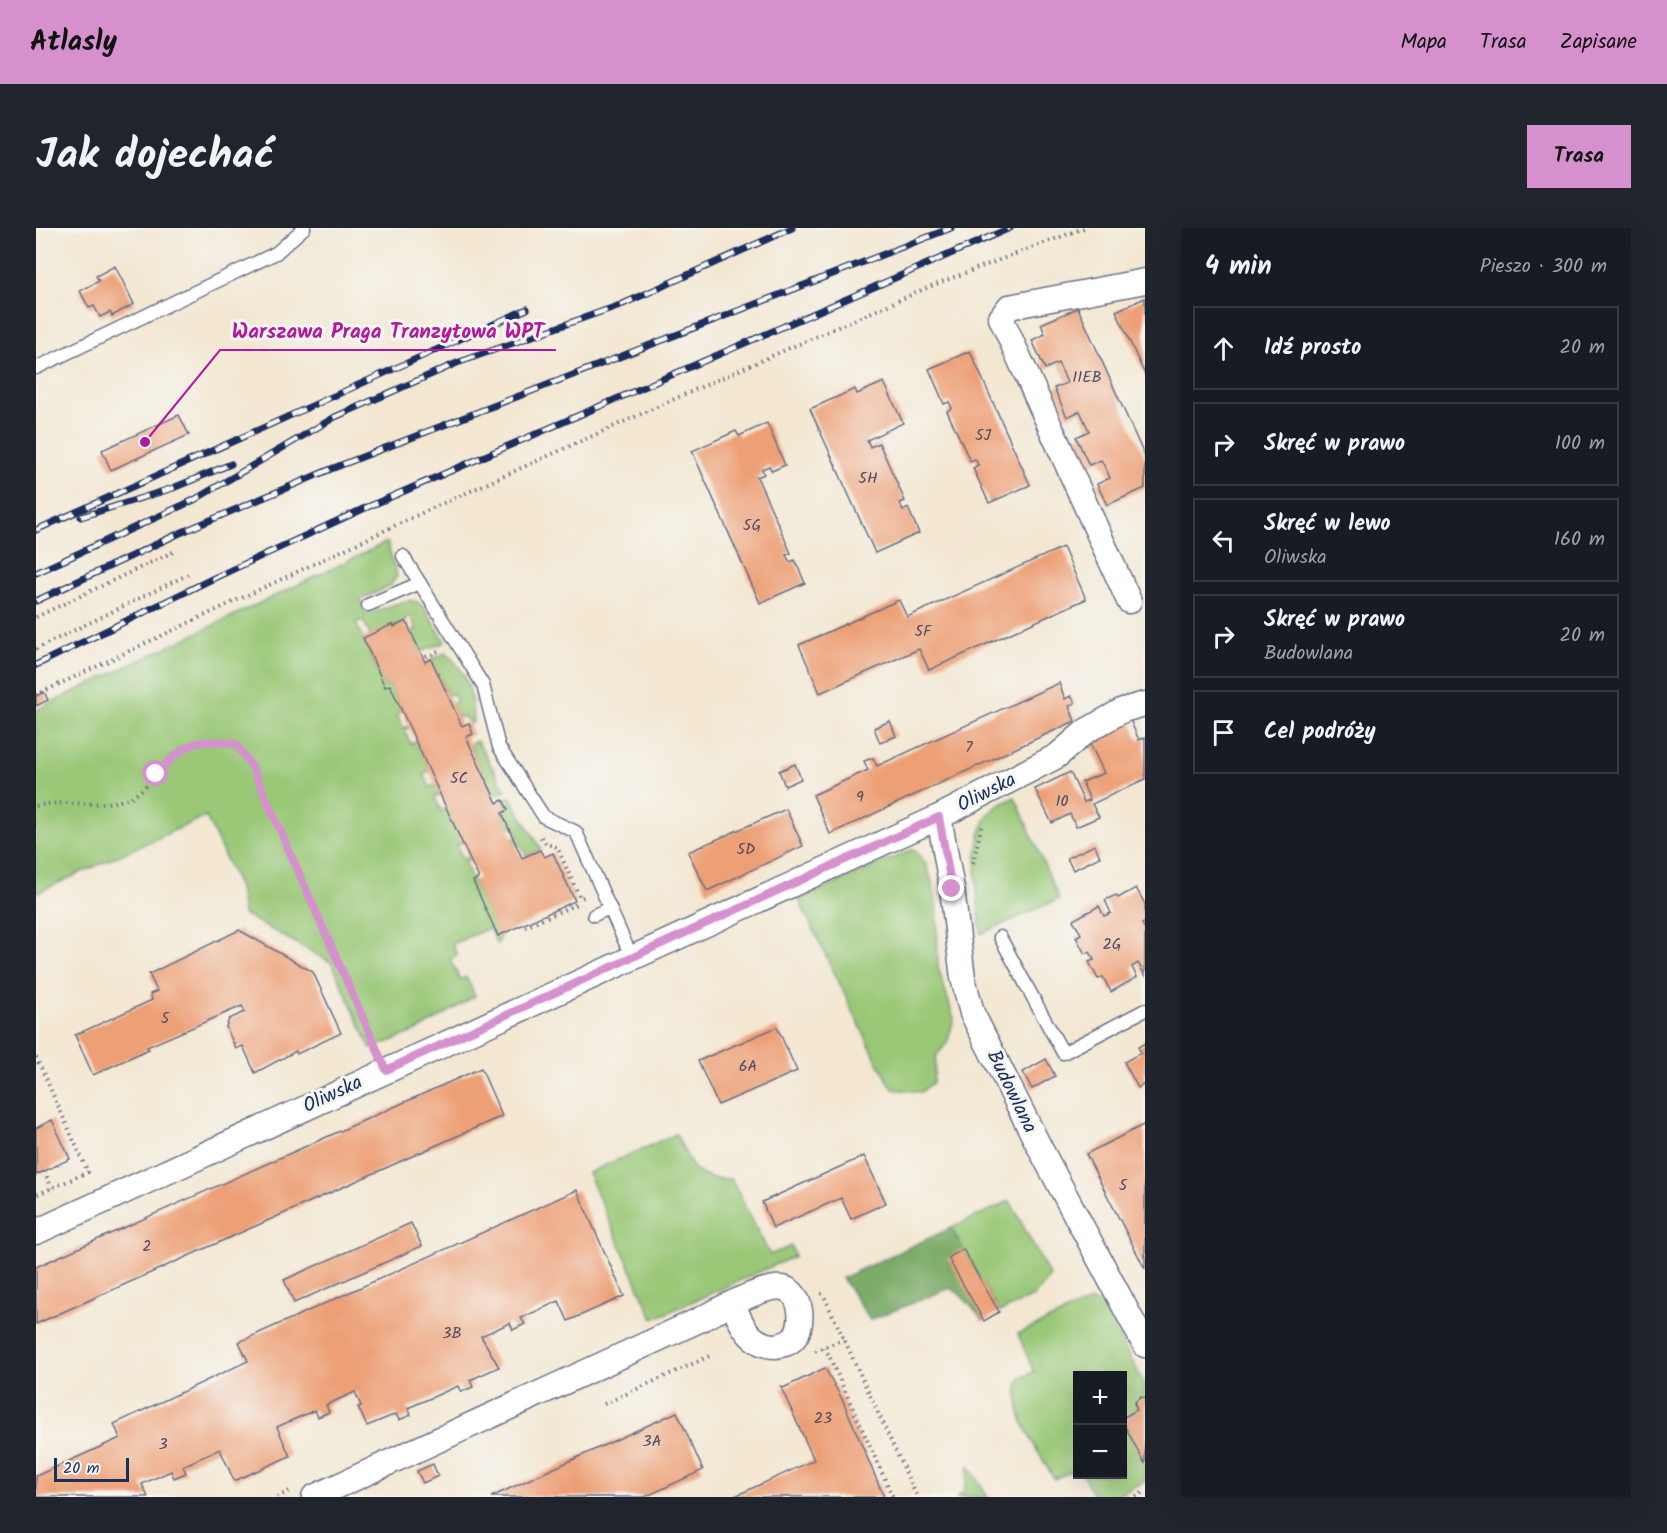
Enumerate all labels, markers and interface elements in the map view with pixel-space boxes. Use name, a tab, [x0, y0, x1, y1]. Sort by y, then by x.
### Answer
text: Atlasly	[30, 20, 117, 65]
text: Mapa	[1401, 26, 1447, 59]
text: Trasa	[1480, 26, 1527, 59]
text: Zapisane	[1560, 26, 1637, 59]
text: Jak dojechać	[36, 123, 274, 190]
button: Trasa	[1527, 125, 1631, 188]
text: 4 min	[1205, 246, 1272, 288]
text: Pieszo · 300 m	[1480, 251, 1607, 283]
callout: Warszawa Praga Tranzytowa WPT	[220, 311, 556, 350]
text: Warszawa Praga Tranzytowa WPT	[232, 316, 547, 349]
text: Idź prosto	[1264, 331, 1361, 366]
icon: ahead	[1207, 332, 1240, 365]
text: 20 m	[1559, 332, 1605, 364]
house number: 11EB	[1072, 365, 1102, 390]
house number: 5J	[975, 423, 992, 448]
text: Skręć w prawo	[1264, 427, 1405, 462]
icon: right	[1207, 428, 1240, 461]
text: 100 m	[1555, 428, 1605, 460]
house number: 5H	[858, 466, 878, 491]
text: Skręć w lewo	[1264, 507, 1391, 542]
house number: 5G	[743, 513, 761, 538]
icon: left	[1207, 524, 1240, 557]
text: 160 m	[1554, 524, 1605, 556]
text: Oliwska	[1264, 542, 1327, 574]
text: Skręć w prawo	[1264, 603, 1405, 638]
house number: 5F	[915, 619, 933, 644]
icon: right	[1207, 620, 1240, 653]
text: 20 m	[1559, 620, 1605, 652]
text: Budowlana	[1264, 638, 1353, 670]
text: Cel podróży	[1264, 715, 1376, 750]
icon: arrive	[1207, 716, 1240, 749]
house number: 7	[965, 735, 973, 760]
route start	[142, 760, 168, 786]
street label: Oliwska	[952, 765, 1022, 821]
house number: 5C	[450, 766, 468, 791]
house number: 9	[856, 785, 864, 810]
house number: 10	[1055, 789, 1069, 814]
house number: 5D	[737, 837, 755, 862]
route end	[938, 875, 964, 901]
house number: 2G	[1102, 932, 1122, 957]
house number: 5	[161, 1006, 171, 1031]
street label: Budowlana	[977, 1045, 1045, 1139]
house number: 6A	[739, 1054, 758, 1079]
street label: Oliwska	[298, 1067, 368, 1123]
house number: 5	[1119, 1173, 1129, 1198]
house number: 2	[142, 1234, 152, 1259]
house number: 3B	[442, 1321, 462, 1346]
map controls	[1073, 1371, 1127, 1479]
button: +	[1073, 1371, 1127, 1425]
house number: 23	[814, 1406, 832, 1431]
button: −	[1073, 1425, 1127, 1479]
house number: 3A	[643, 1429, 662, 1454]
house number: 3	[158, 1432, 168, 1457]
scale bar	[54, 1455, 129, 1482]
text: 20 m	[63, 1456, 99, 1481]

